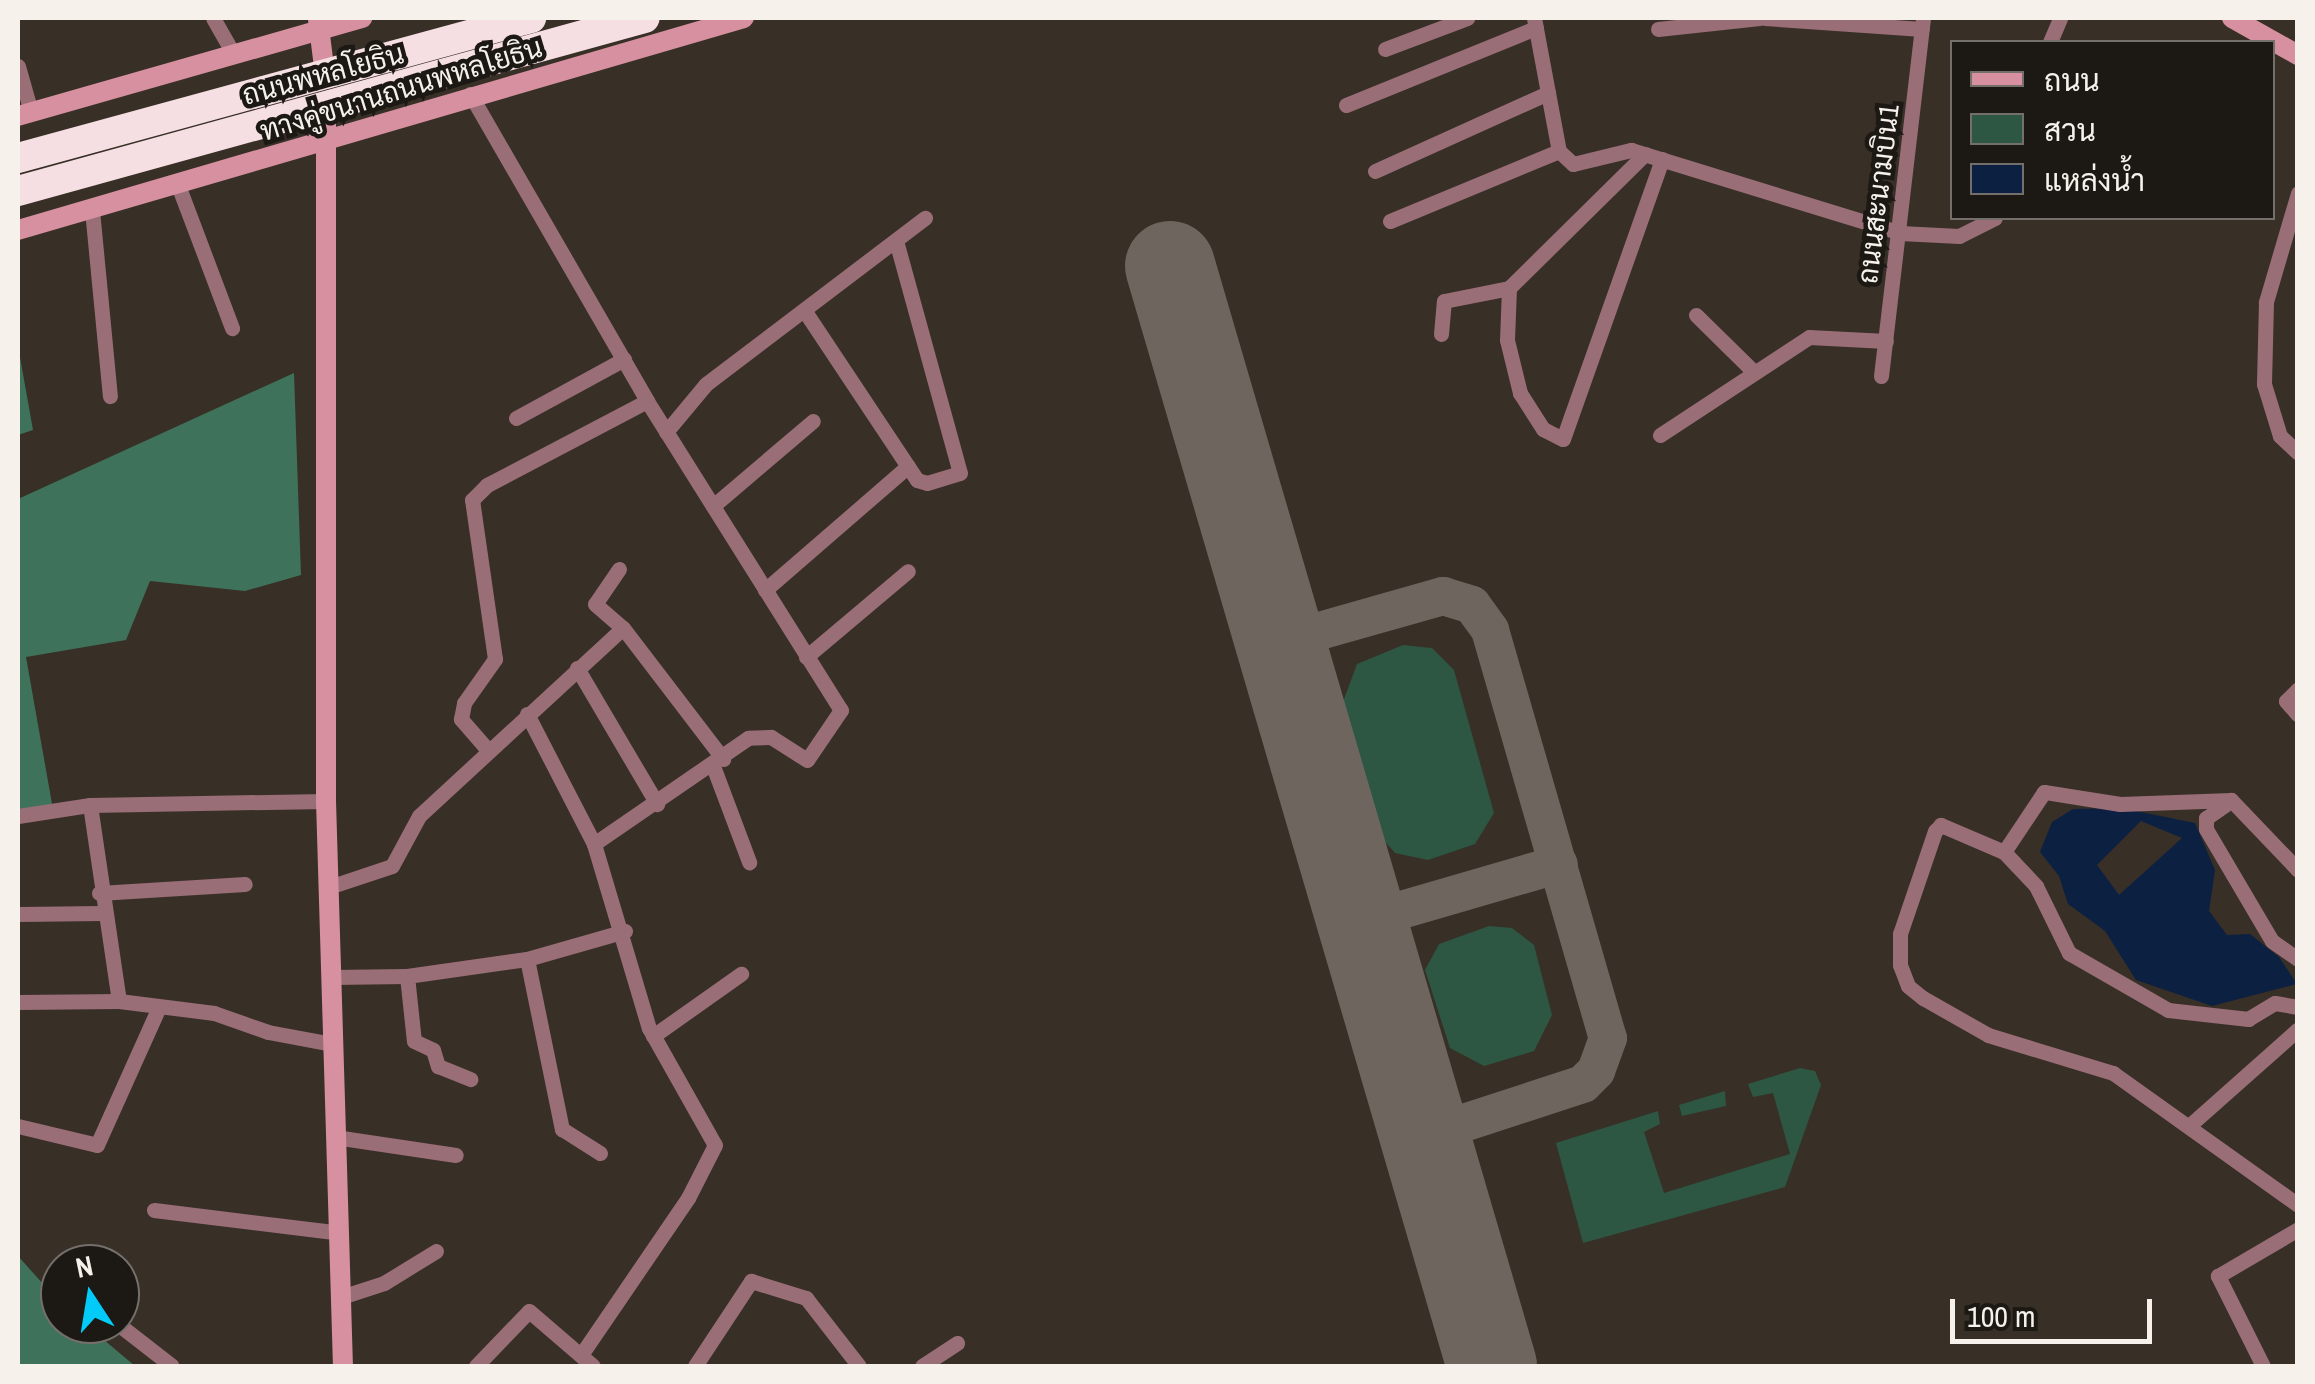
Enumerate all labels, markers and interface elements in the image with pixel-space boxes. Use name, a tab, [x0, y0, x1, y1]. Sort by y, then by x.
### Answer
street label: ทางคู่ขนานถนนพหลโยธิน	[256, 30, 546, 148]
street label: ถนนพหลโยธิน	[239, 36, 407, 112]
legend	[1950, 40, 2275, 220]
text: ถนน	[2044, 60, 2100, 100]
street label: ถนนสะนามบิน1	[1850, 102, 1906, 286]
text: สวน	[2044, 110, 2096, 150]
text: แหล่งน้ำ	[2044, 160, 2145, 200]
north arrow	[40, 1244, 140, 1344]
text: N	[72, 1246, 96, 1287]
scale bar	[1955, 1279, 2158, 1341]
text: 100 m	[1967, 1296, 2035, 1336]

